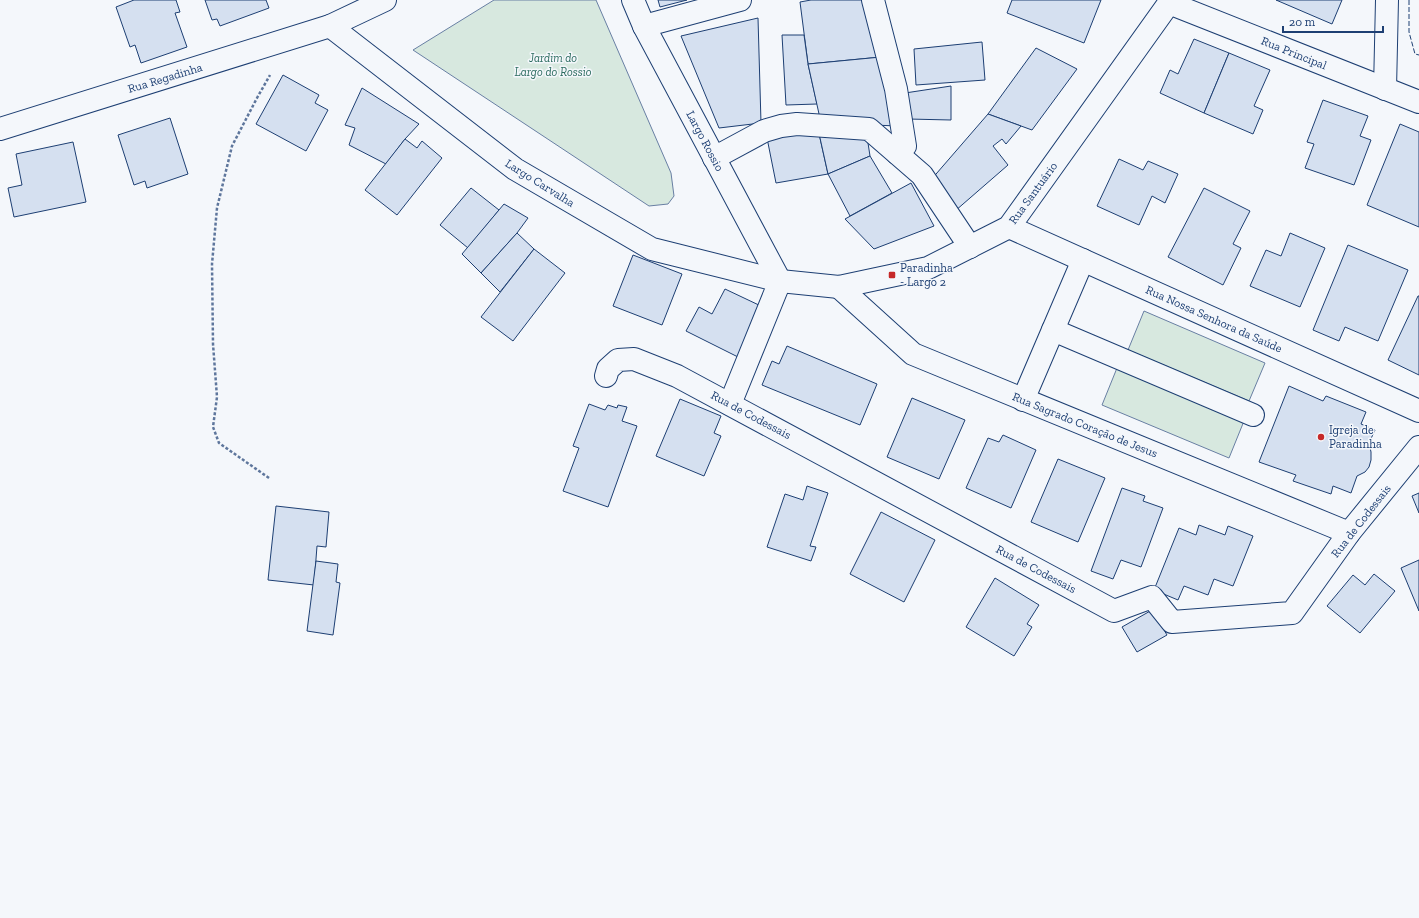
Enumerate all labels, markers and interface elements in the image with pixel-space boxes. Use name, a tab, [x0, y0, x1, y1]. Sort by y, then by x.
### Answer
scale bar	[1283, 8, 1383, 34]
text: 20 m	[1289, 15, 1316, 29]
street label: Rua Principal	[1259, 34, 1329, 72]
park label: Jardim do Largo do Rossio	[514, 51, 592, 79]
street label: Rua Regadinha	[126, 60, 204, 96]
street label: Largo Rossio	[683, 108, 727, 174]
street label: Largo Carvalha	[503, 156, 577, 210]
street label: Rua Santuário	[1006, 159, 1060, 227]
place label: Paradinha - Largo 2	[900, 261, 953, 289]
marker: Paradinha - Largo 2	[887, 270, 897, 280]
street label: Rua Nossa Senhora da Saúde	[1144, 282, 1285, 356]
street label: Rua de Codessais	[709, 388, 793, 442]
street label: Rua Sagrado Coração de Jesus	[1010, 389, 1160, 461]
place label: Igreja de Paradinha	[1329, 423, 1382, 451]
marker: Igreja de Paradinha	[1316, 432, 1326, 442]
street label: Rua de Codessais	[1328, 482, 1394, 560]
street label: Rua de Codessais	[994, 542, 1078, 596]

